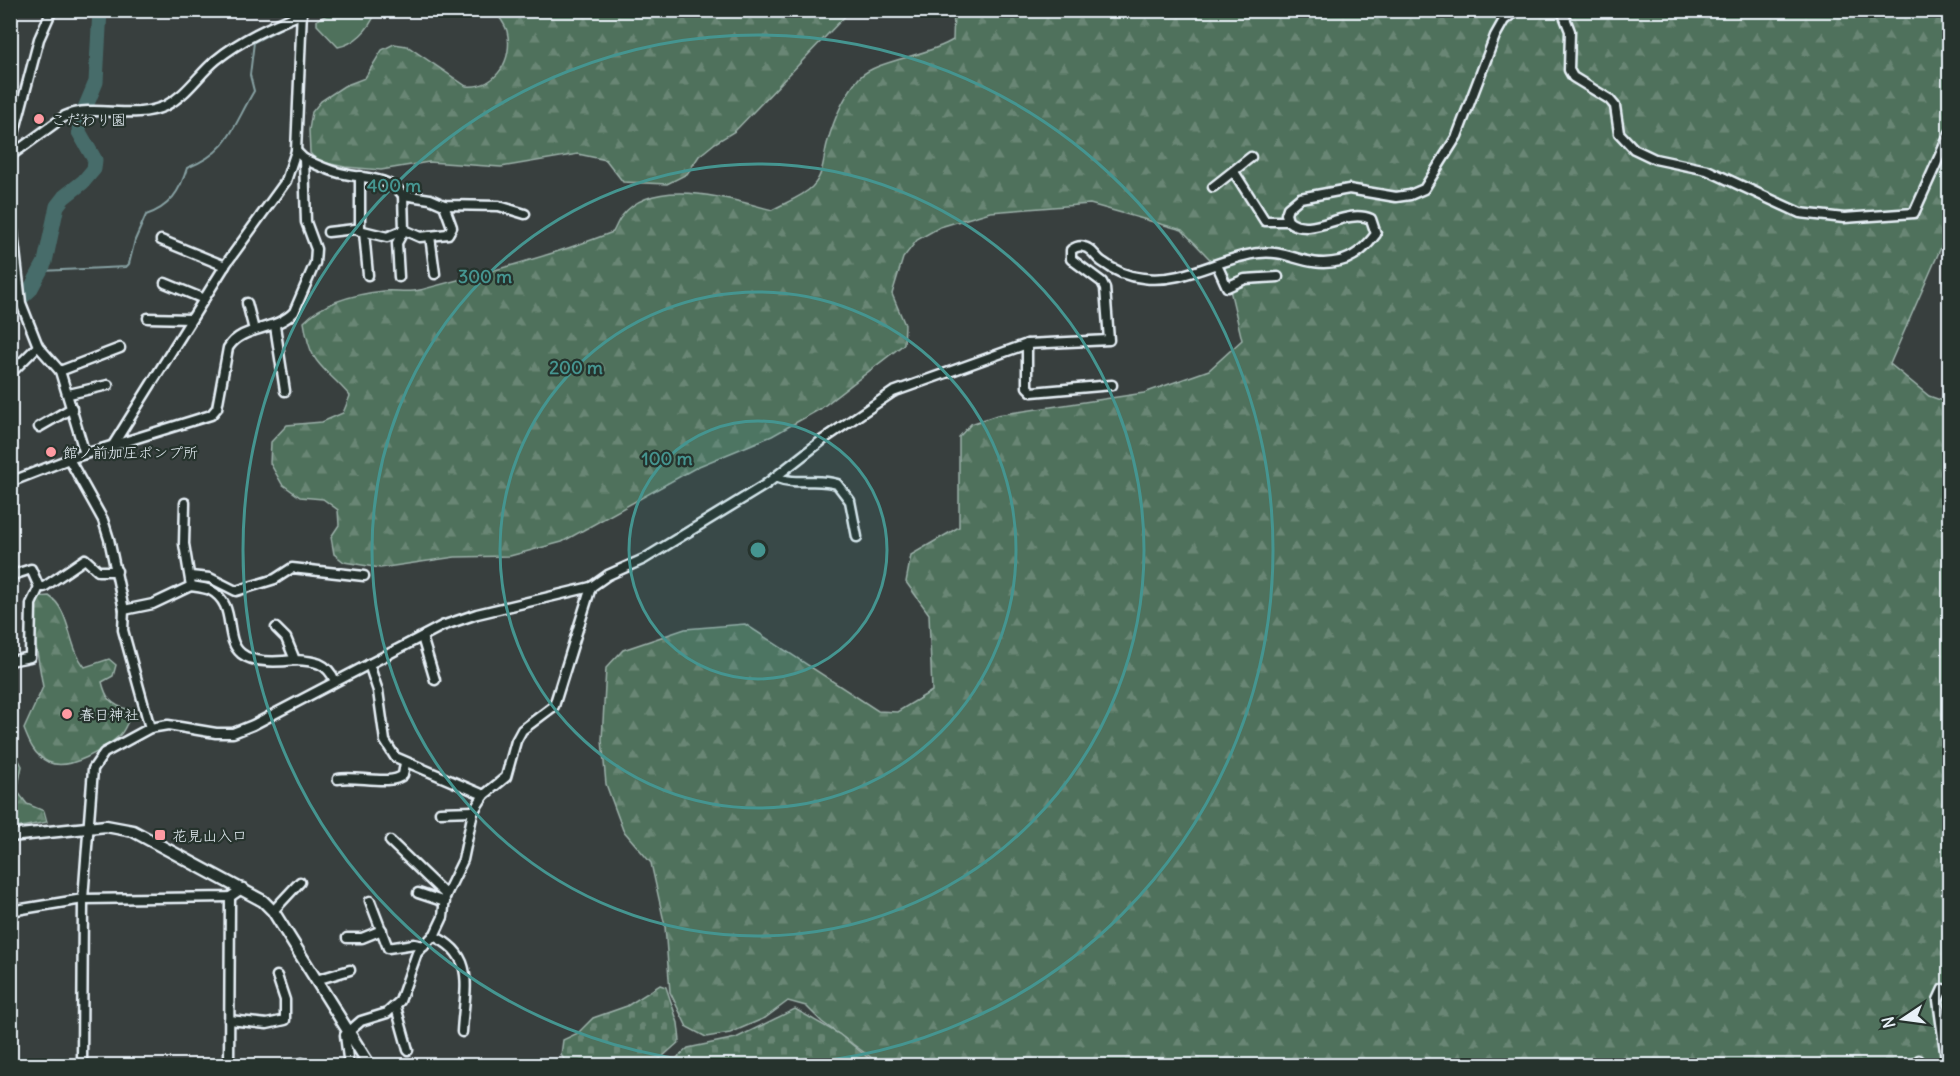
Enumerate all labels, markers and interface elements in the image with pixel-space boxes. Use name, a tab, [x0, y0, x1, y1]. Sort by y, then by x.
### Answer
place label: こだわり園	[51, 110, 126, 129]
marker: こだわり園	[32, 112, 46, 126]
text: 400 m	[367, 174, 421, 197]
text: 300 m	[458, 265, 512, 288]
text: 200 m	[549, 356, 603, 379]
place label: 館ノ前加圧ポンプ所	[63, 443, 198, 462]
marker: 館ノ前加圧ポンプ所	[44, 445, 58, 459]
text: 100 m	[642, 447, 693, 470]
centre of rings	[748, 540, 768, 560]
place label: 春日神社	[79, 705, 139, 724]
marker: 春日神社	[60, 707, 74, 721]
place label: 花見山入口	[172, 826, 247, 845]
marker: 花見山入口	[153, 828, 167, 842]
north arrow	[1873, 989, 1933, 1049]
text: N	[1877, 1015, 1899, 1030]

